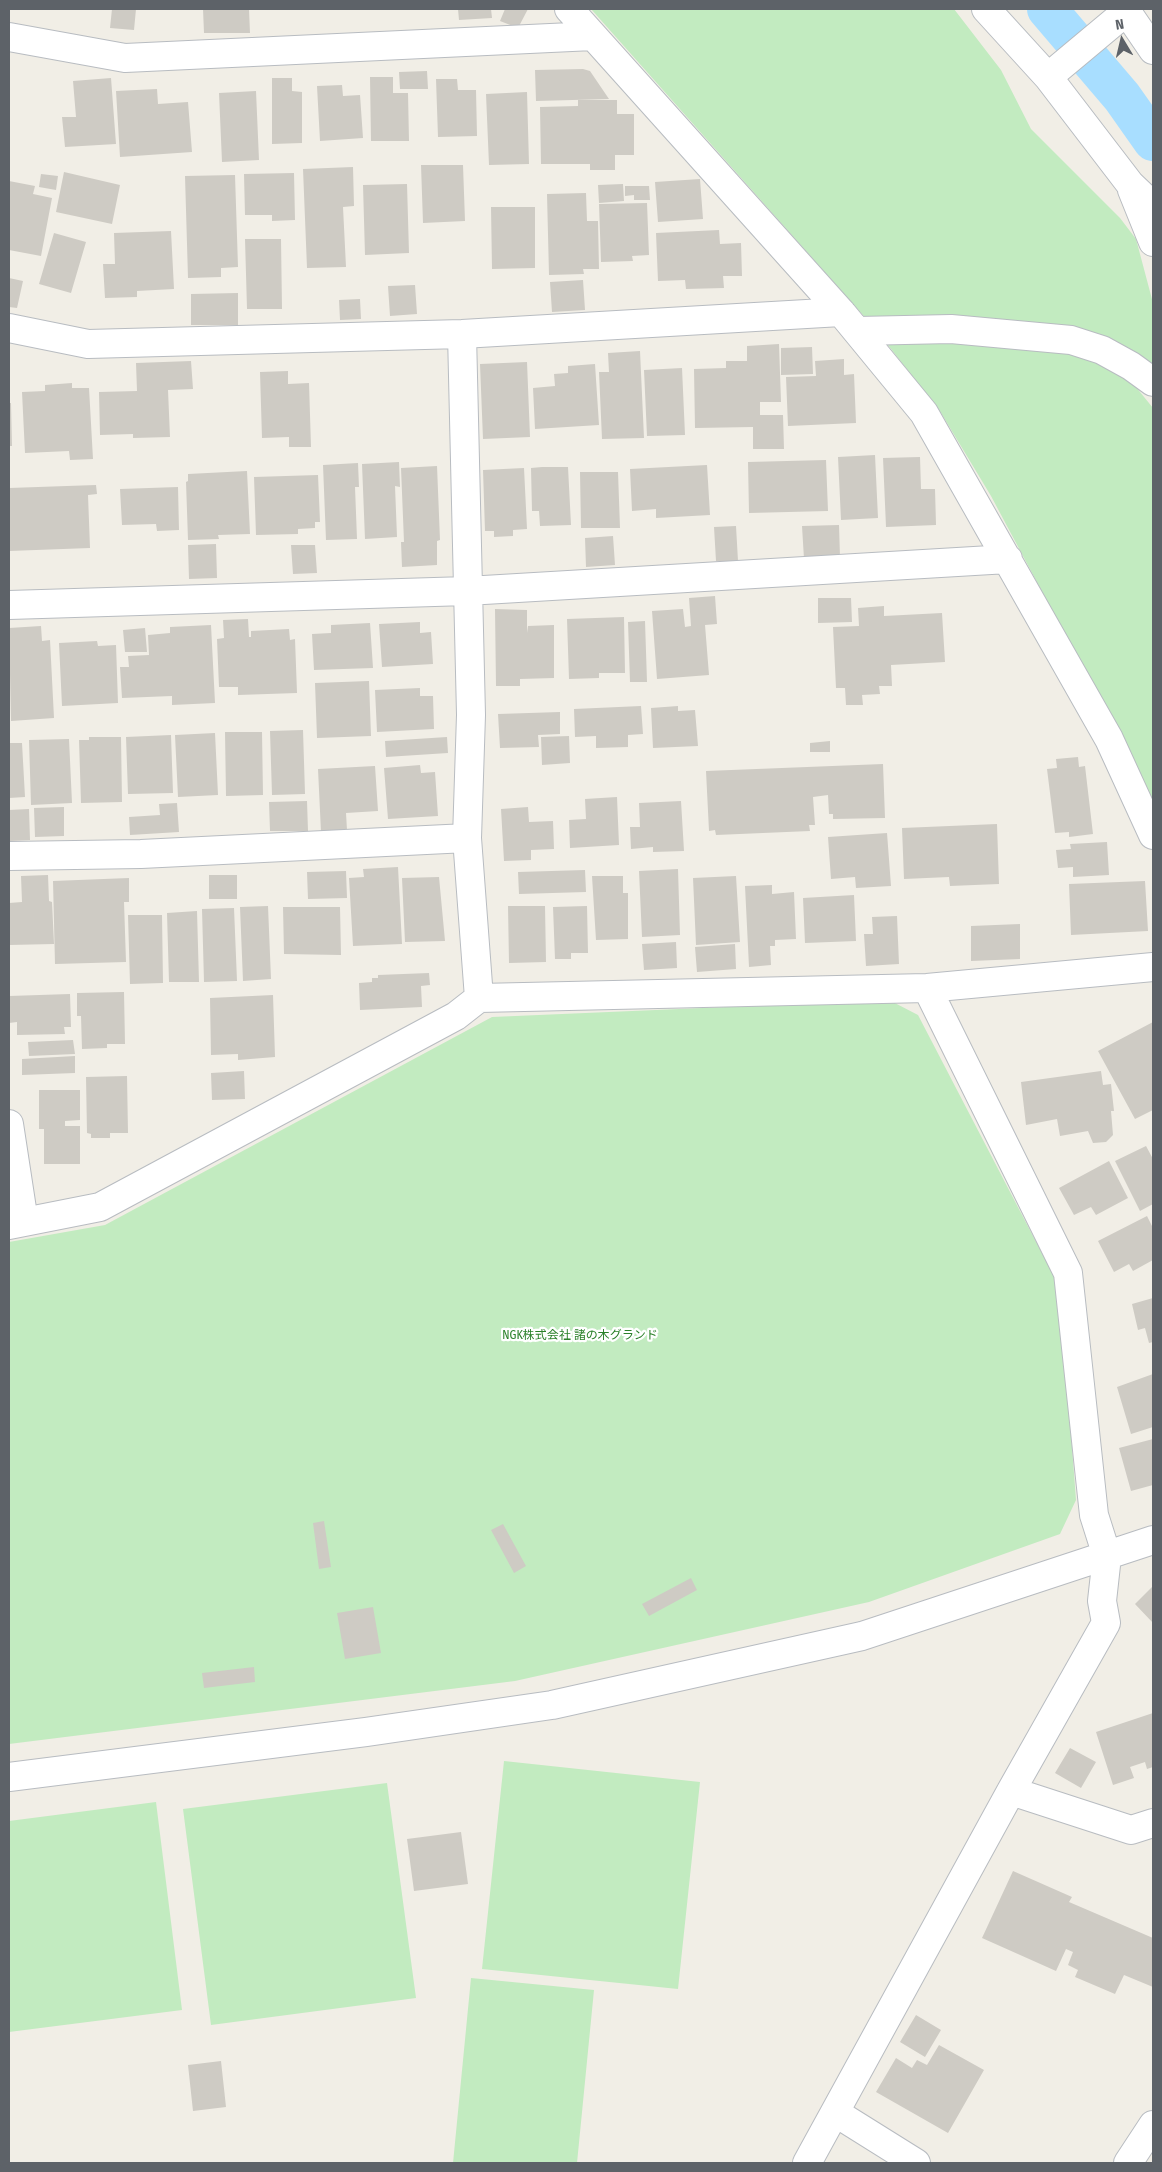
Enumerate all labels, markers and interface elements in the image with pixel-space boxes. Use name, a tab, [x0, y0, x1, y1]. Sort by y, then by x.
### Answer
north arrow	[1097, 15, 1147, 65]
text: N	[1114, 16, 1125, 34]
park label: NGK株式会社 諸の木グランド	[502, 1329, 658, 1343]

